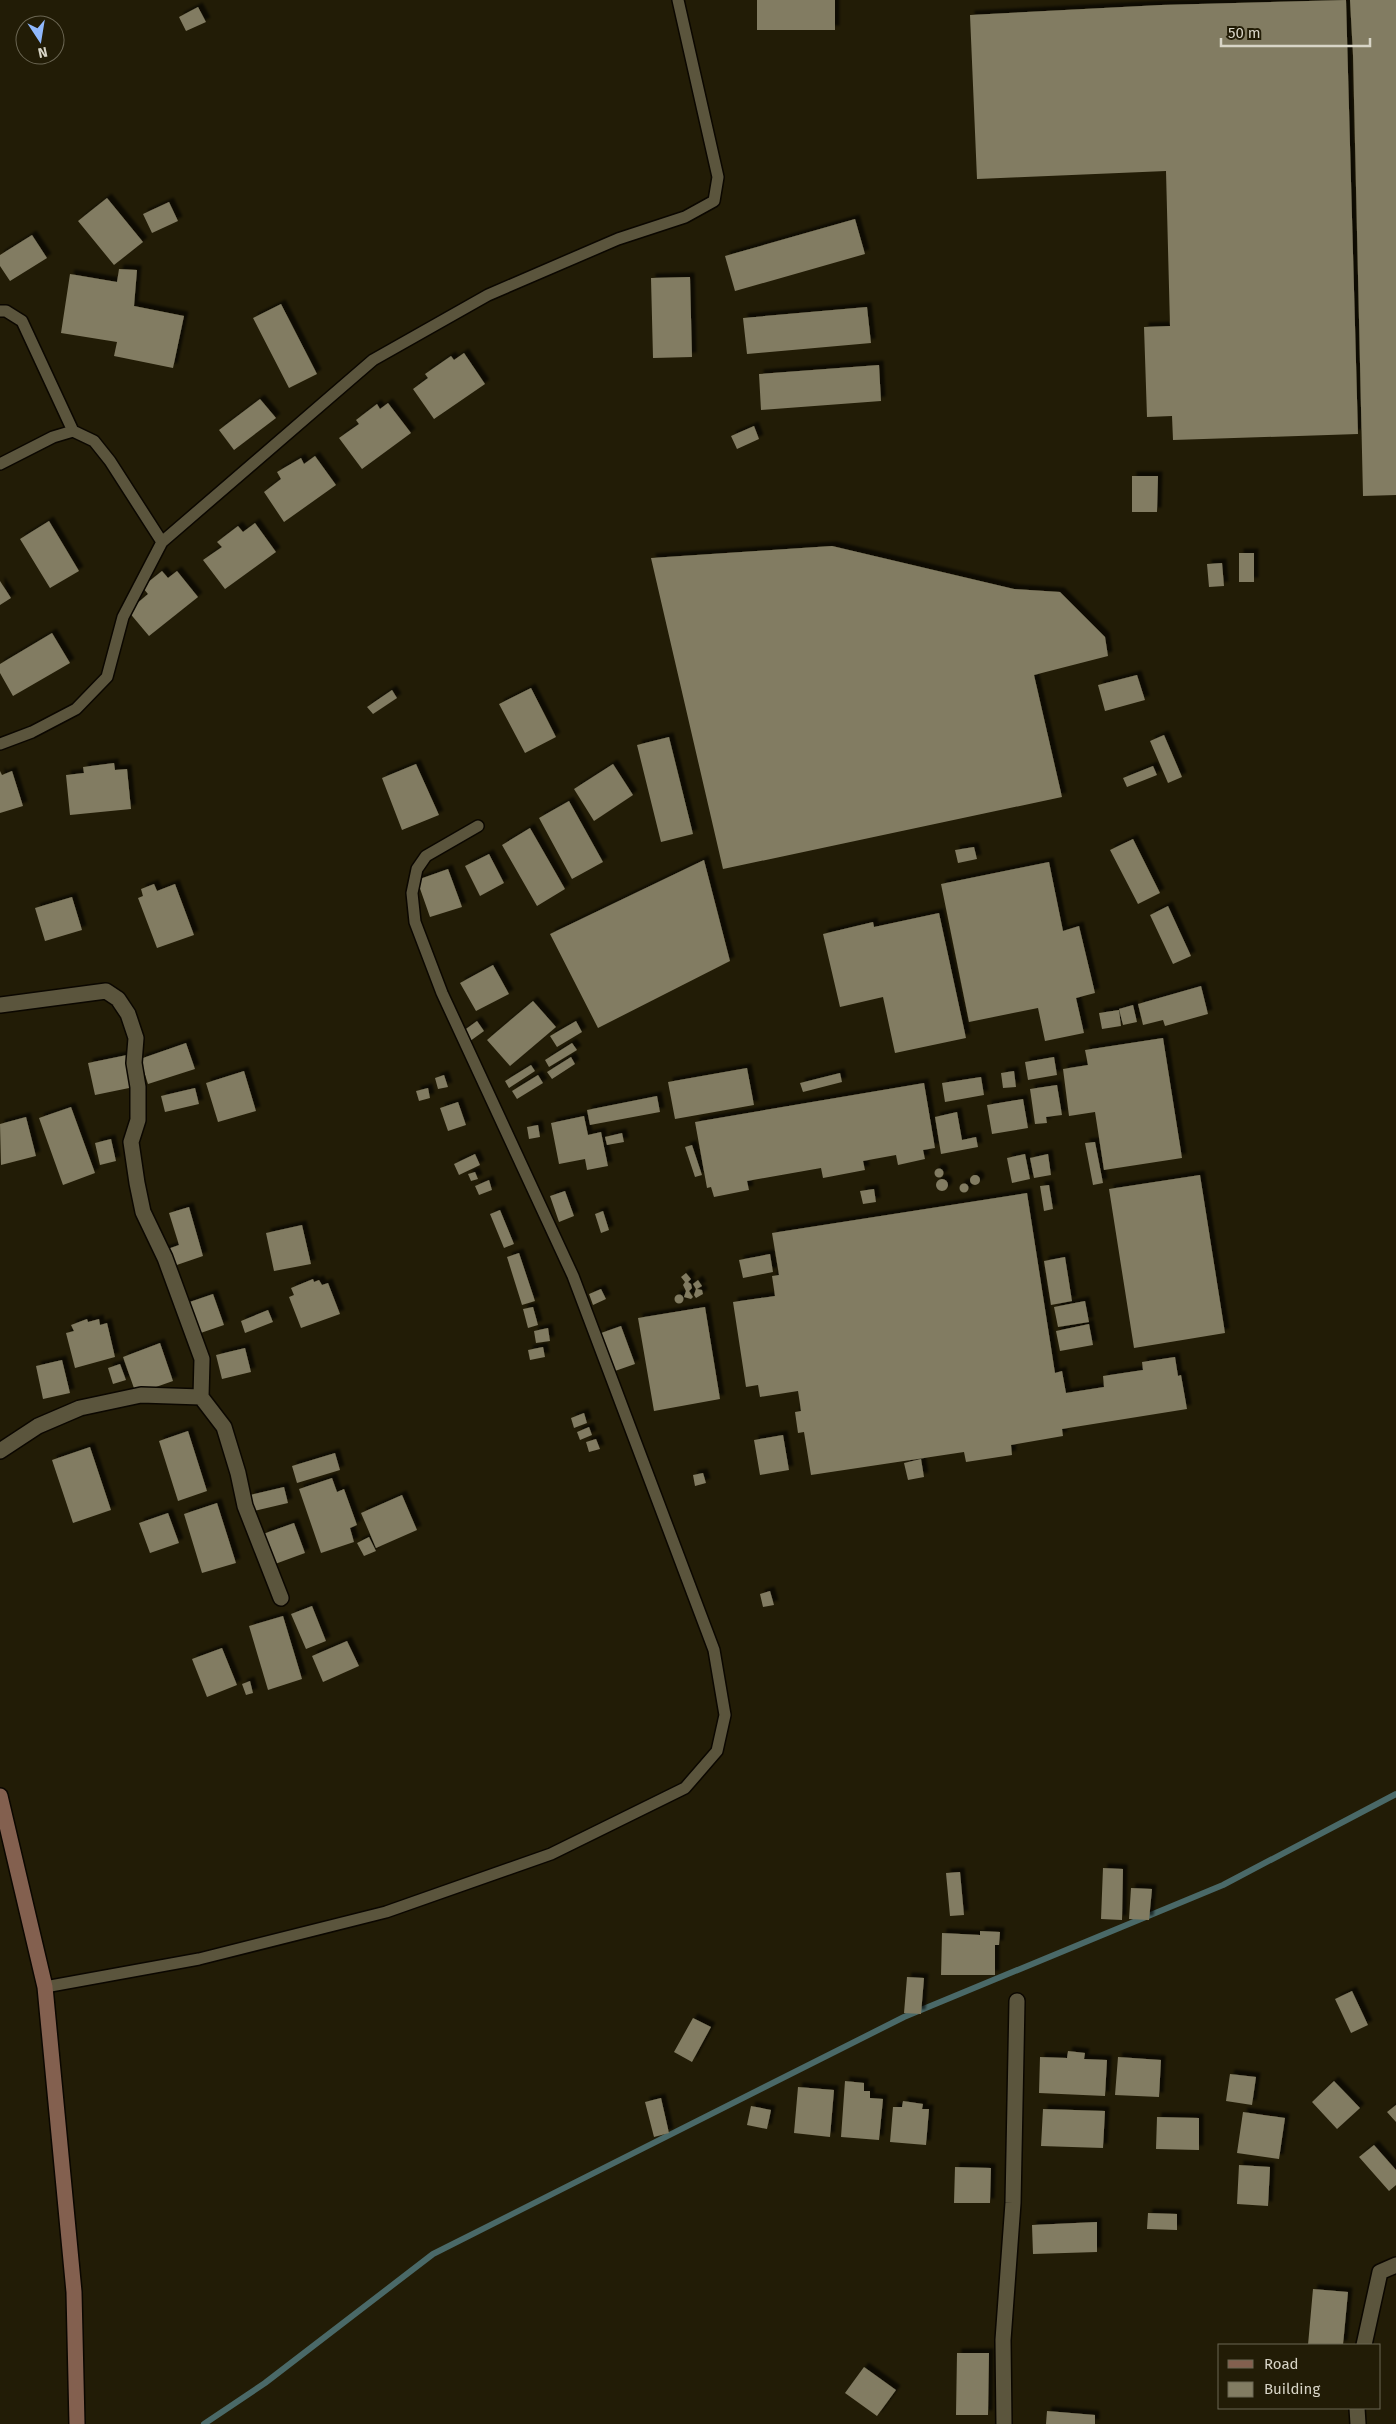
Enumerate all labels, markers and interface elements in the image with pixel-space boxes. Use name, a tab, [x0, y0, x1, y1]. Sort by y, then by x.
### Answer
north arrow	[15, 15, 65, 65]
scale bar	[1221, 15, 1370, 47]
text: 50 m	[1228, 24, 1261, 42]
text: N	[36, 43, 49, 62]
legend	[1218, 2344, 1381, 2409]
text: Road	[1264, 2355, 1299, 2373]
text: Building	[1264, 2380, 1320, 2398]

